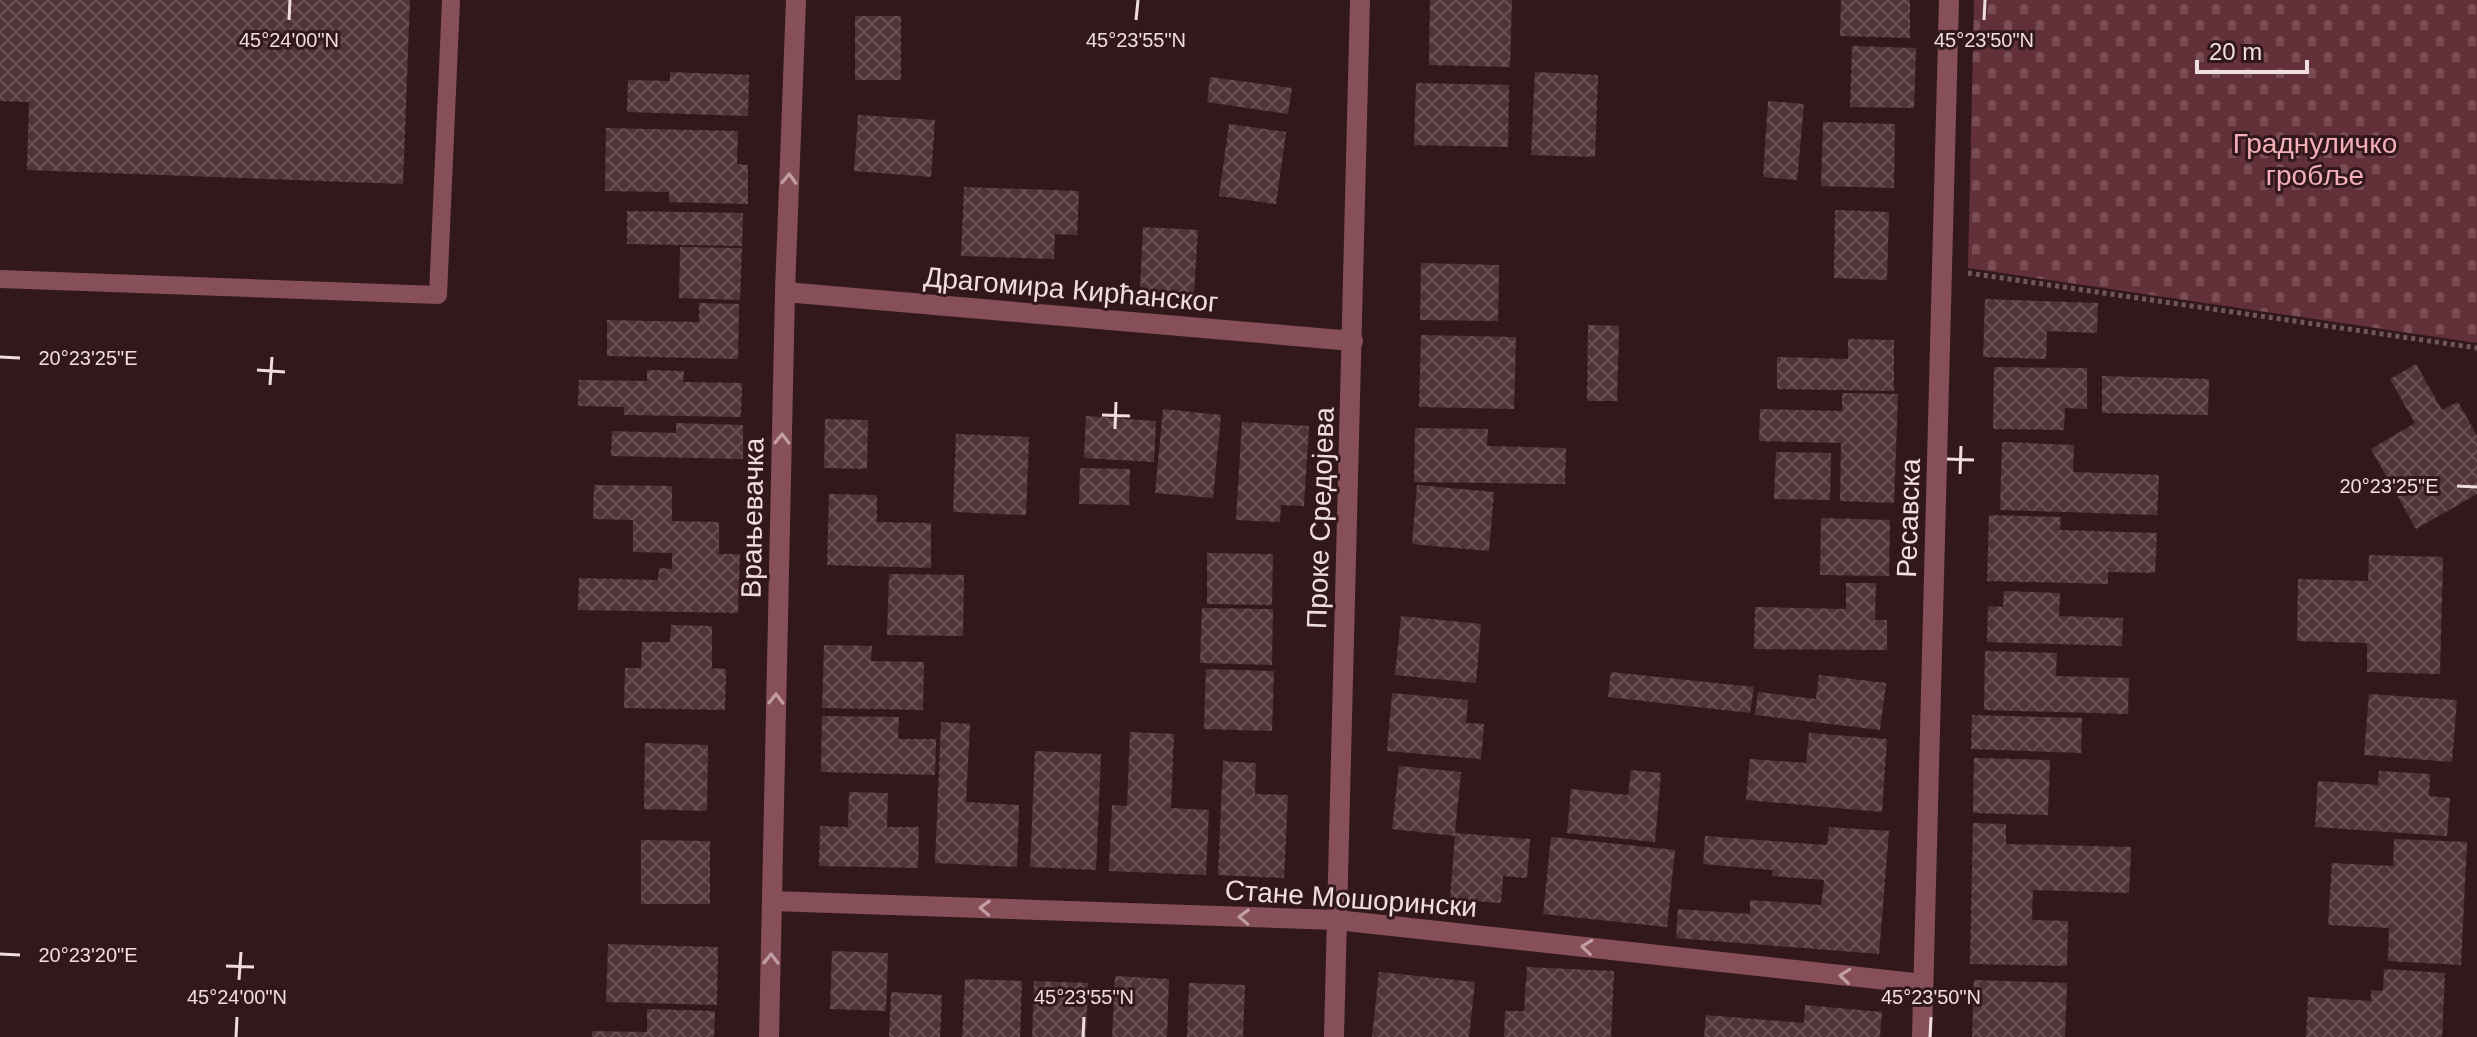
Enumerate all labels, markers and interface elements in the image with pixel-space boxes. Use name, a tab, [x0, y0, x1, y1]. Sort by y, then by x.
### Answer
scale bar	[2197, 24, 2307, 74]
text: 45°24'00"N	[239, 29, 339, 51]
text: 45°23'55"N	[1086, 29, 1186, 51]
text: 45°23'50"N	[1934, 29, 2034, 51]
text: 20 m	[2209, 38, 2262, 65]
park label: Граднуличко гробље	[2233, 128, 2397, 191]
one-way arrow	[781, 172, 798, 185]
street label: Драгомира Кирћанског	[922, 261, 1220, 318]
text: 20°23'25"E	[39, 347, 138, 369]
street label: Проке Средојева	[1301, 406, 1340, 629]
one-way arrow	[773, 432, 791, 445]
street label: Врањевачка	[736, 437, 769, 599]
street label: Ресавска	[1891, 457, 1926, 578]
text: 20°23'25"E	[2340, 475, 2439, 497]
one-way arrow	[768, 692, 785, 705]
street label: Стане Мошорински	[1224, 874, 1478, 923]
one-way arrow	[978, 900, 991, 917]
one-way arrow	[1237, 908, 1250, 925]
one-way arrow	[1580, 939, 1593, 956]
text: 20°23'20"E	[39, 944, 138, 966]
one-way arrow	[762, 952, 779, 965]
one-way arrow	[1838, 967, 1851, 984]
text: 45°24'00"N	[187, 986, 287, 1008]
text: 45°23'55"N	[1034, 986, 1134, 1008]
text: 45°23'50"N	[1881, 986, 1981, 1008]

